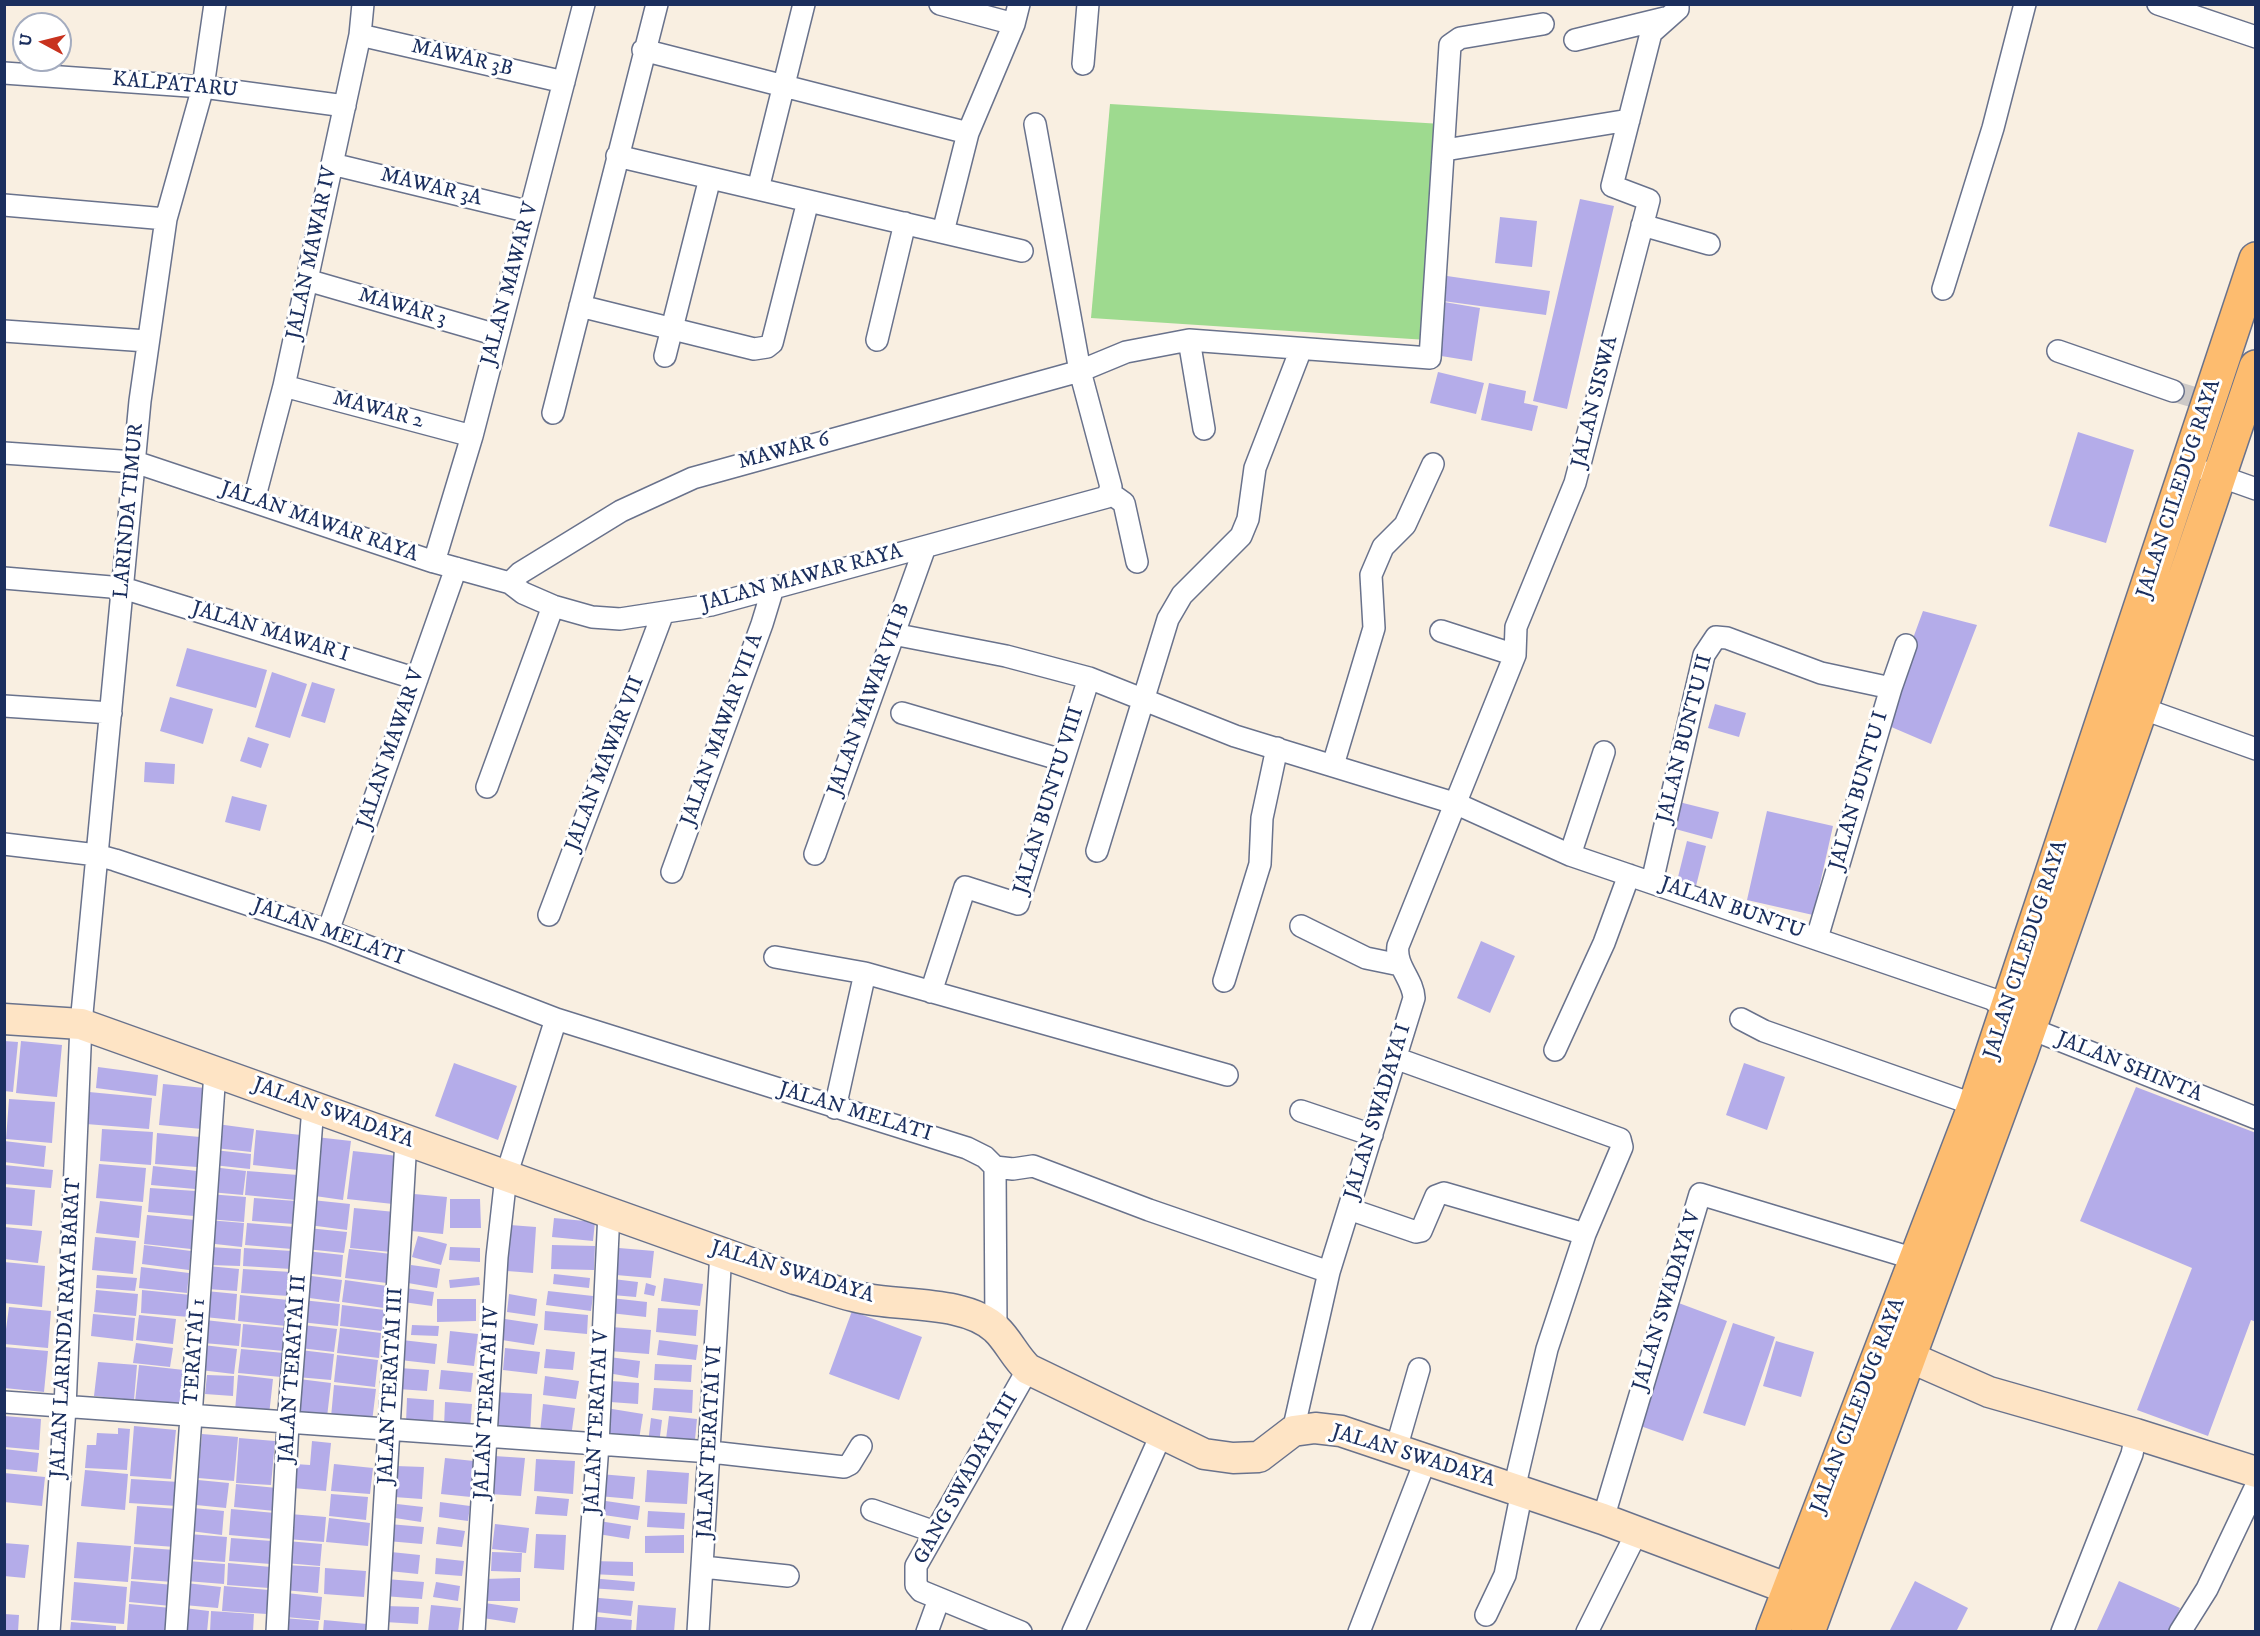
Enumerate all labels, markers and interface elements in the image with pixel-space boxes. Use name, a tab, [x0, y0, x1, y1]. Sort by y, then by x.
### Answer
north arrow	[12, 12, 72, 72]
text: U	[15, 33, 37, 47]
street label: MAWAR 3B	[409, 35, 515, 83]
street label: KALPATARU	[111, 68, 239, 104]
street label: MAWAR 3A	[378, 163, 484, 213]
street label: JALAN MAWAR IV	[282, 164, 344, 342]
street label: JALAN MAWAR V	[477, 200, 545, 368]
street label: MAWAR 3	[355, 283, 449, 333]
street label: JALAN SISWA	[1567, 334, 1625, 470]
street label: JALAN CILEDUG RAYA	[2133, 376, 2227, 602]
street label: MAWAR 2	[330, 387, 426, 435]
street label: LARINDA TIMUR	[110, 422, 150, 600]
street label: MAWAR 6	[736, 428, 832, 476]
street label: JALAN MAWAR RAYA	[217, 477, 421, 569]
street label: JALAN MAWAR RAYA	[699, 540, 905, 618]
street label: JALAN MAWAR I	[188, 597, 352, 669]
street label: JALAN MAWAR VII B	[823, 600, 917, 800]
street label: JALAN MAWAR VII A	[676, 630, 770, 830]
street label: JALAN BUNTU II	[1653, 652, 1719, 826]
street label: JALAN MAWAR V	[353, 666, 431, 832]
street label: JALAN MAWAR VII	[561, 673, 651, 855]
street label: JALAN BUNTU VIII	[1010, 704, 1090, 898]
street label: JALAN BUNTU I	[1825, 709, 1895, 873]
street label: JALAN CILEDUG RAYA	[1980, 837, 2074, 1063]
street label: JALAN BUNTU	[1657, 873, 1807, 945]
street label: JALAN MELATI	[249, 894, 407, 972]
street label: JALAN SWADAYA I	[1340, 1021, 1418, 1203]
street label: JALAN SHINTA	[2052, 1027, 2206, 1109]
street label: JALAN SWADAYA	[249, 1073, 417, 1155]
street label: JALAN MELATI	[775, 1078, 935, 1148]
street label: JALAN LARINDA RAYA BARAT	[47, 1177, 87, 1479]
street label: JALAN SWADAYA V	[1629, 1208, 1707, 1394]
street label: JALAN SWADAYA	[707, 1236, 877, 1310]
street label: JALAN TERATAI II	[275, 1274, 313, 1464]
street label: JALAN TERATAI III	[374, 1287, 410, 1485]
street label: JALAN CILEDUG RAYA	[1806, 1295, 1912, 1517]
street label: TERATAI 1	[180, 1298, 212, 1406]
street label: JALAN TERATAI IV	[470, 1306, 506, 1500]
street label: JALAN TERATAI V	[581, 1329, 615, 1515]
street label: JALAN TERATAI VI	[693, 1345, 729, 1539]
street label: GANG SWADAYA III	[909, 1389, 1025, 1569]
street label: JALAN SWADAYA	[1328, 1420, 1498, 1494]

